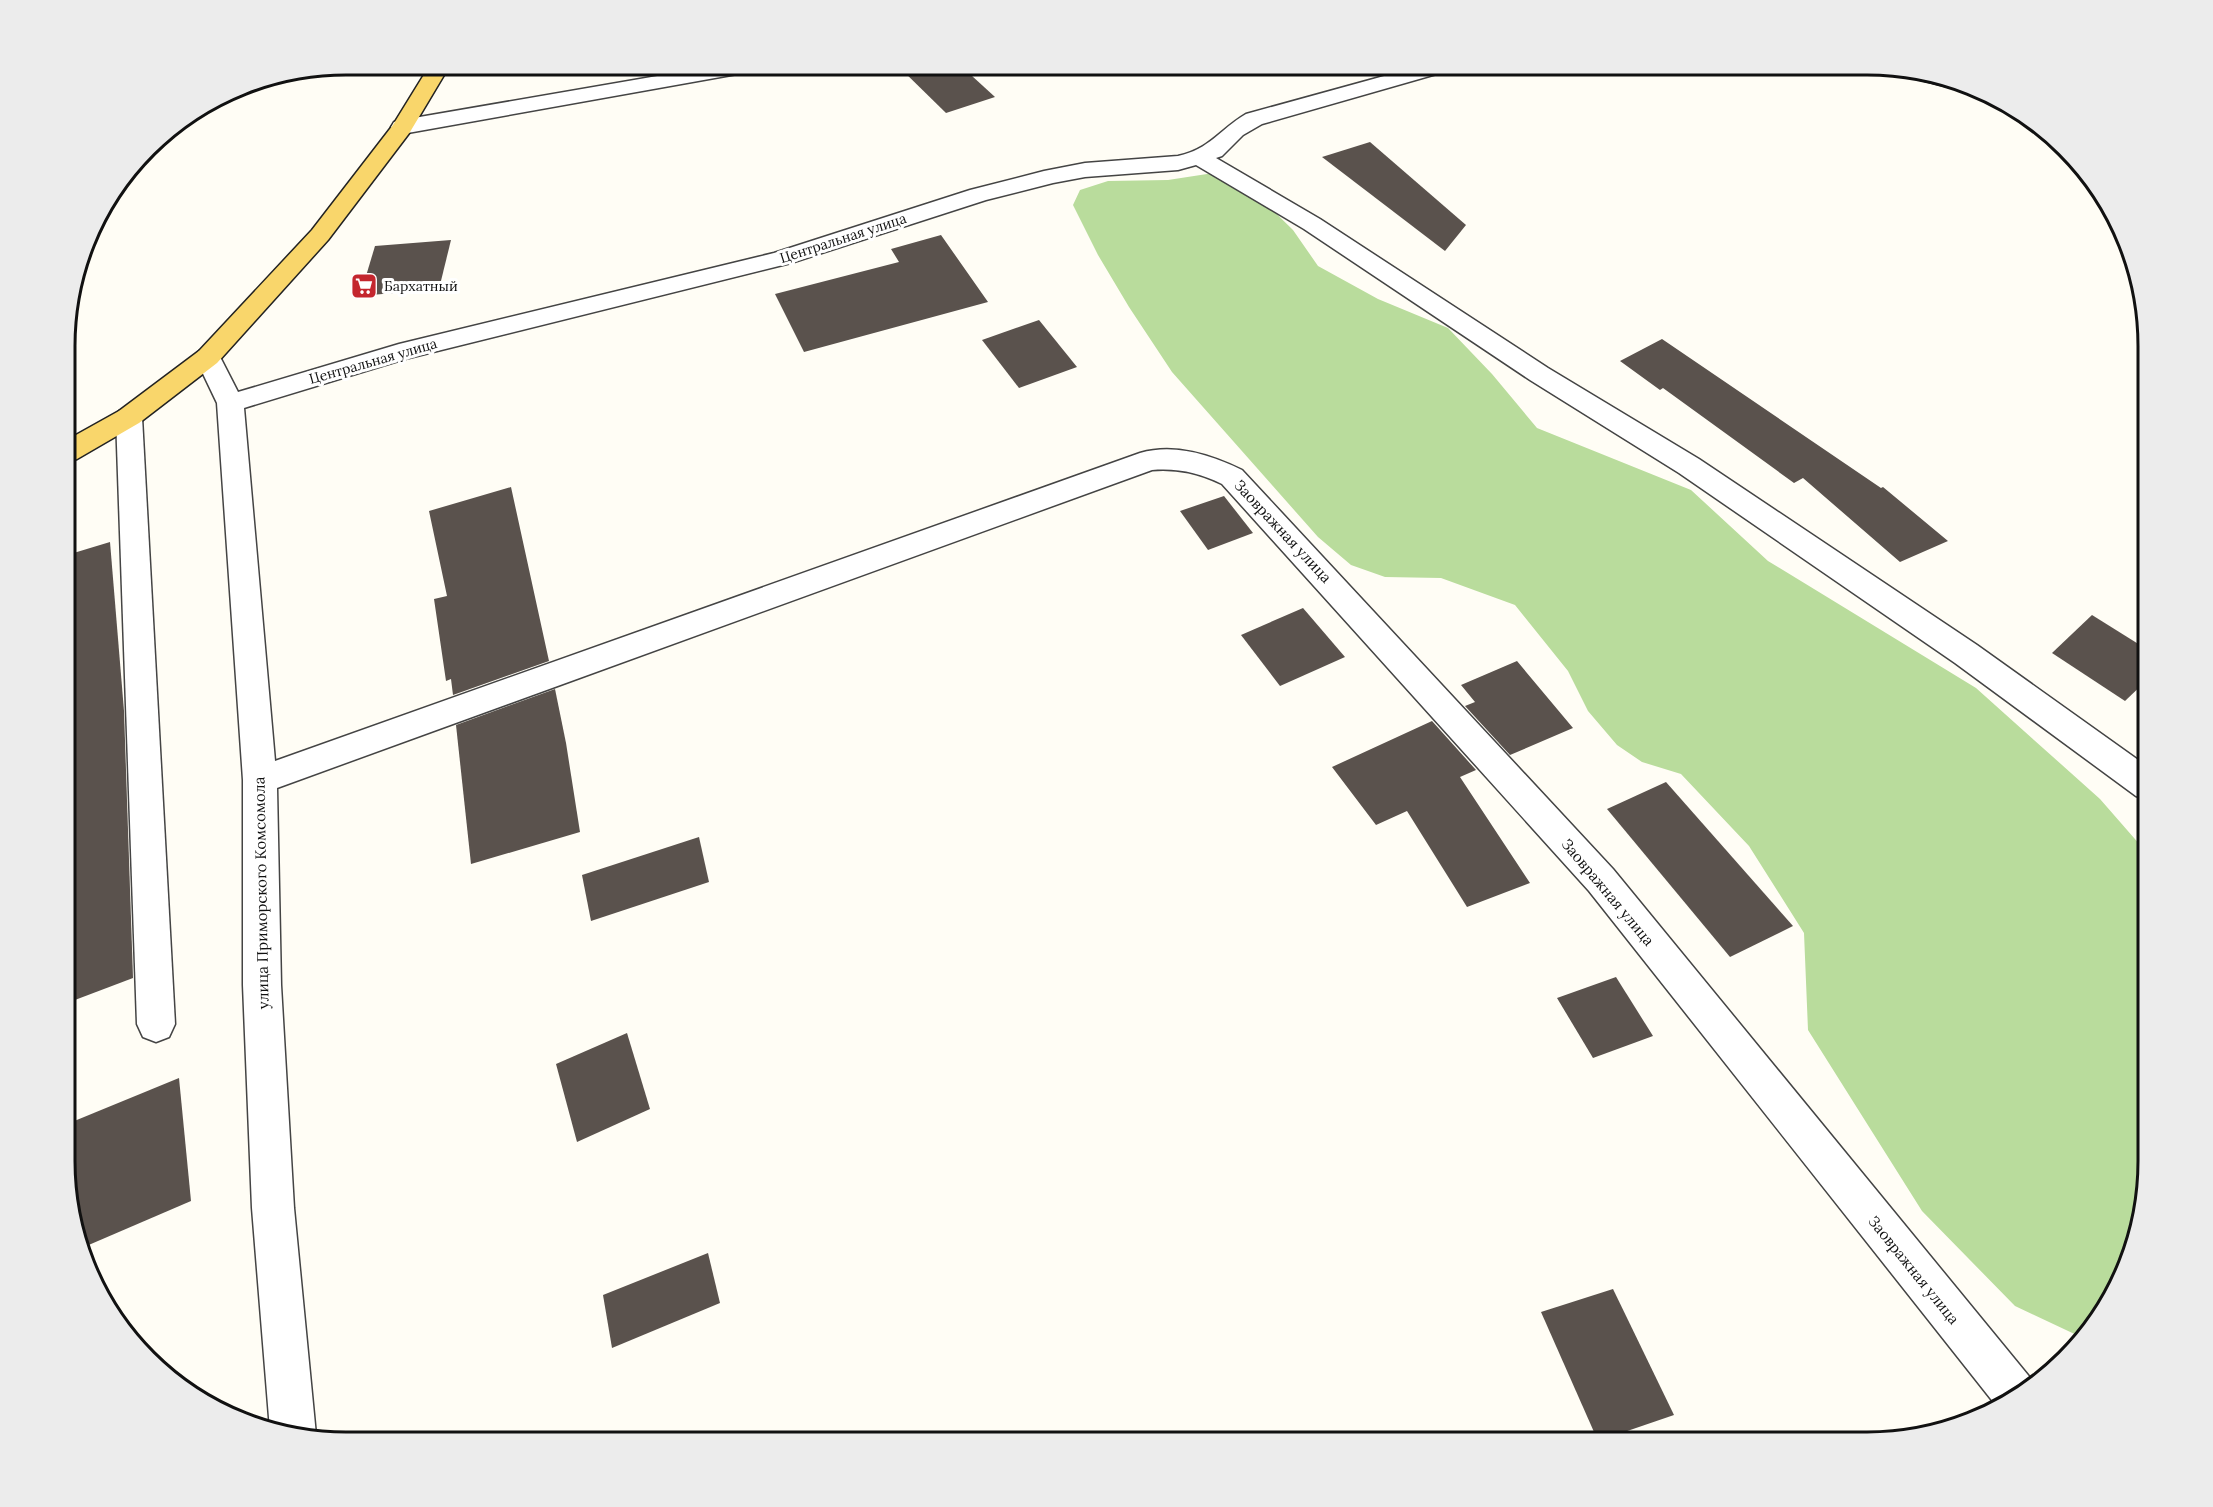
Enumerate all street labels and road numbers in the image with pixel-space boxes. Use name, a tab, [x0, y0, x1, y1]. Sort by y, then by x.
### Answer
street label: Центральная улица	[777, 209, 909, 267]
street label: Центральная улица	[307, 334, 439, 388]
street label: Заовражная улица	[1230, 475, 1336, 587]
street label: улица Приморского Комсомола	[249, 776, 273, 1009]
street label: Заовражная улица	[1558, 835, 1659, 950]
street label: Заовражная улица	[1864, 1212, 1964, 1328]

